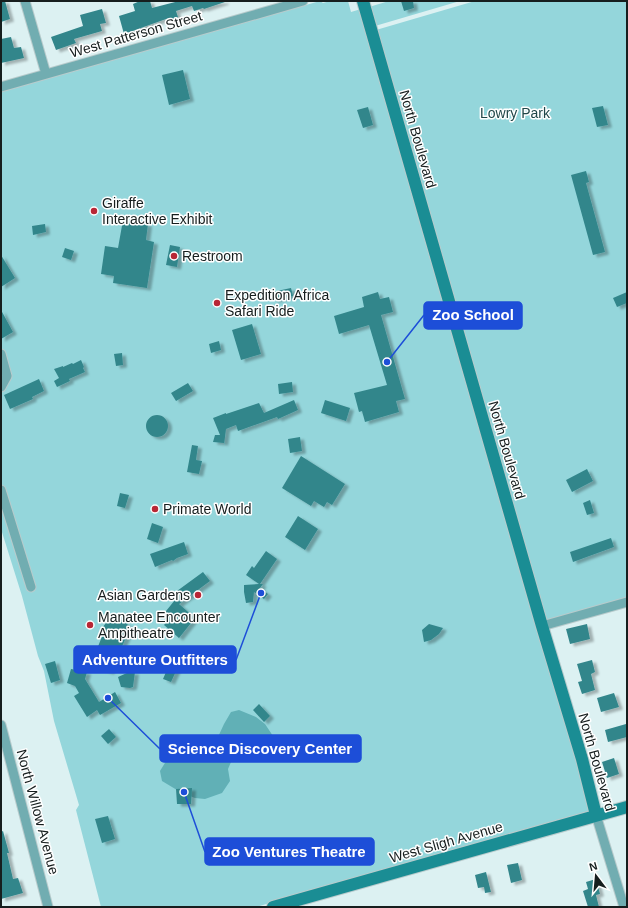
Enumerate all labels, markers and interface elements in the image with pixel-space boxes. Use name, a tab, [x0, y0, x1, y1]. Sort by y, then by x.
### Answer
street label: West Patterson Street	[68, 7, 204, 61]
street label: North Boulevard	[396, 88, 440, 190]
park label: Lowry Park	[480, 105, 551, 121]
place label: Giraffe Interactive Exhibit	[102, 195, 213, 227]
marker: Giraffe Interactive Exhibit	[89, 206, 99, 216]
place label: Restroom	[182, 248, 243, 264]
marker: Restroom	[169, 251, 179, 261]
place label: Expedition Africa Safari Ride	[225, 287, 329, 319]
marker: Expedition Africa Safari Ride	[212, 298, 222, 308]
callout: Zoo School	[424, 302, 522, 329]
text: Zoo School	[432, 306, 514, 323]
street label: North Boulevard	[485, 399, 529, 501]
place label: Primate World	[163, 501, 251, 517]
marker: Primate World	[150, 504, 160, 514]
place label: Asian Gardens	[97, 587, 190, 603]
marker: Asian Gardens	[193, 590, 203, 600]
place label: Manatee Encounter Ampitheatre	[98, 609, 221, 641]
marker: Manatee Encounter Ampitheatre	[85, 620, 95, 630]
callout: Adventure Outfitters	[74, 646, 236, 673]
text: Adventure Outfitters	[82, 651, 228, 668]
street label: North Boulevard	[575, 711, 619, 813]
callout: Science Discovery Center	[160, 735, 361, 762]
text: Science Discovery Center	[168, 740, 352, 757]
street label: North Willow Avenue	[14, 748, 62, 877]
street label: West Sligh Avenue	[388, 818, 505, 866]
callout: Zoo Ventures Theatre	[205, 838, 374, 865]
text: Zoo Ventures Theatre	[212, 843, 366, 860]
north arrow	[576, 856, 616, 896]
text: N	[588, 860, 599, 873]

